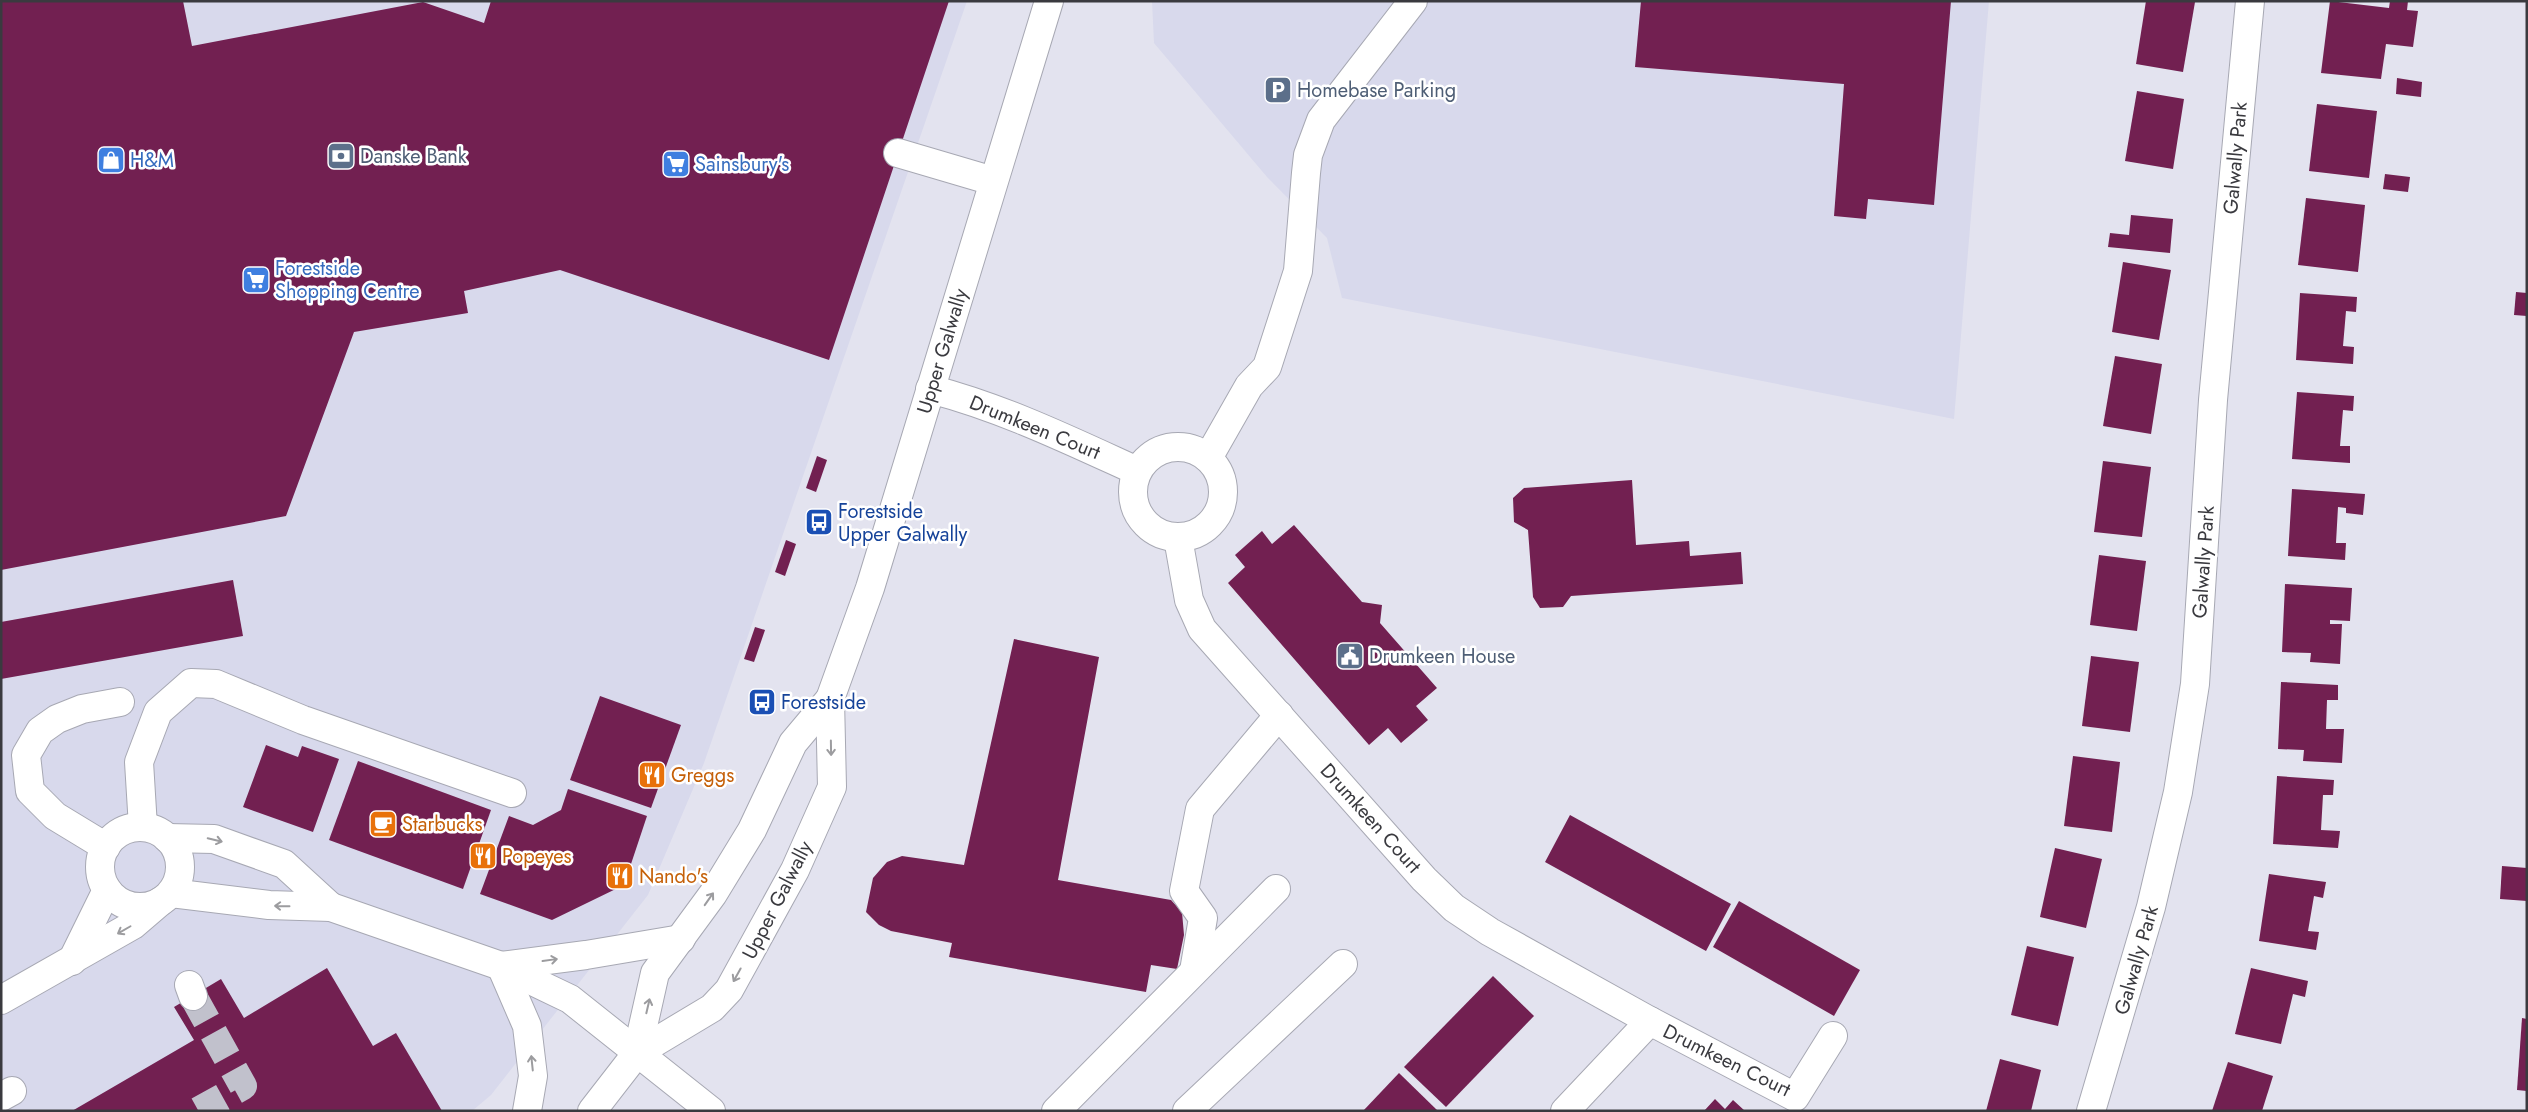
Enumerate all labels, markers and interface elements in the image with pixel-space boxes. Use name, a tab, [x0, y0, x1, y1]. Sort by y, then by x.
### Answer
parking icon: Homebase Parking	[1263, 75, 1293, 105]
place label: Homebase Parking	[1297, 76, 1456, 105]
street label: Galwally Park	[2216, 101, 2255, 215]
bank icon: Danske Bank	[326, 141, 356, 171]
place label: Danske Bank	[360, 142, 467, 171]
shop icon: H&M	[96, 145, 126, 175]
place label: H&M	[130, 146, 174, 175]
supermarket icon: Sainsbury's	[661, 149, 691, 179]
place label: Sainsbury's	[695, 150, 789, 179]
place label: Forestside Shopping Centre	[275, 254, 419, 306]
supermarket icon: Forestside Shopping Centre	[241, 265, 271, 295]
street label: Upper Galwally	[910, 285, 975, 417]
street label: Drumkeen Court	[965, 388, 1105, 467]
place label: Forestside Upper Galwally	[838, 497, 968, 549]
street label: Galwally Park	[2185, 505, 2222, 619]
bus stop icon: Forestside Upper Galwally	[804, 507, 834, 537]
public building icon: Drumkeen House	[1335, 641, 1365, 671]
place label: Drumkeen House	[1369, 642, 1515, 671]
bus stop icon: Forestside	[747, 687, 777, 717]
place label: Forestside	[781, 688, 866, 717]
one-way arrow	[826, 740, 836, 756]
street label: Drumkeen Court	[1313, 757, 1428, 880]
restaurant icon: Greggs	[637, 760, 667, 790]
place label: Greggs	[671, 761, 734, 790]
cafe icon: Starbucks	[368, 809, 398, 839]
place label: Starbucks	[402, 810, 483, 839]
one-way arrow	[207, 836, 223, 845]
street label: Upper Galwally	[735, 836, 820, 964]
restaurant icon: Popeyes	[468, 841, 498, 871]
place label: Popeyes	[502, 842, 572, 871]
restaurant icon: Nando's	[605, 861, 635, 891]
place label: Nando's	[639, 862, 708, 891]
one-way arrow	[704, 893, 715, 906]
one-way arrow	[274, 901, 290, 910]
street label: Galwally Park	[2107, 902, 2166, 1018]
one-way arrow	[117, 926, 132, 936]
one-way arrow	[541, 955, 557, 965]
one-way arrow	[732, 968, 742, 982]
one-way arrow	[644, 998, 653, 1014]
street label: Drumkeen Court	[1658, 1017, 1796, 1104]
one-way arrow	[527, 1055, 537, 1071]

